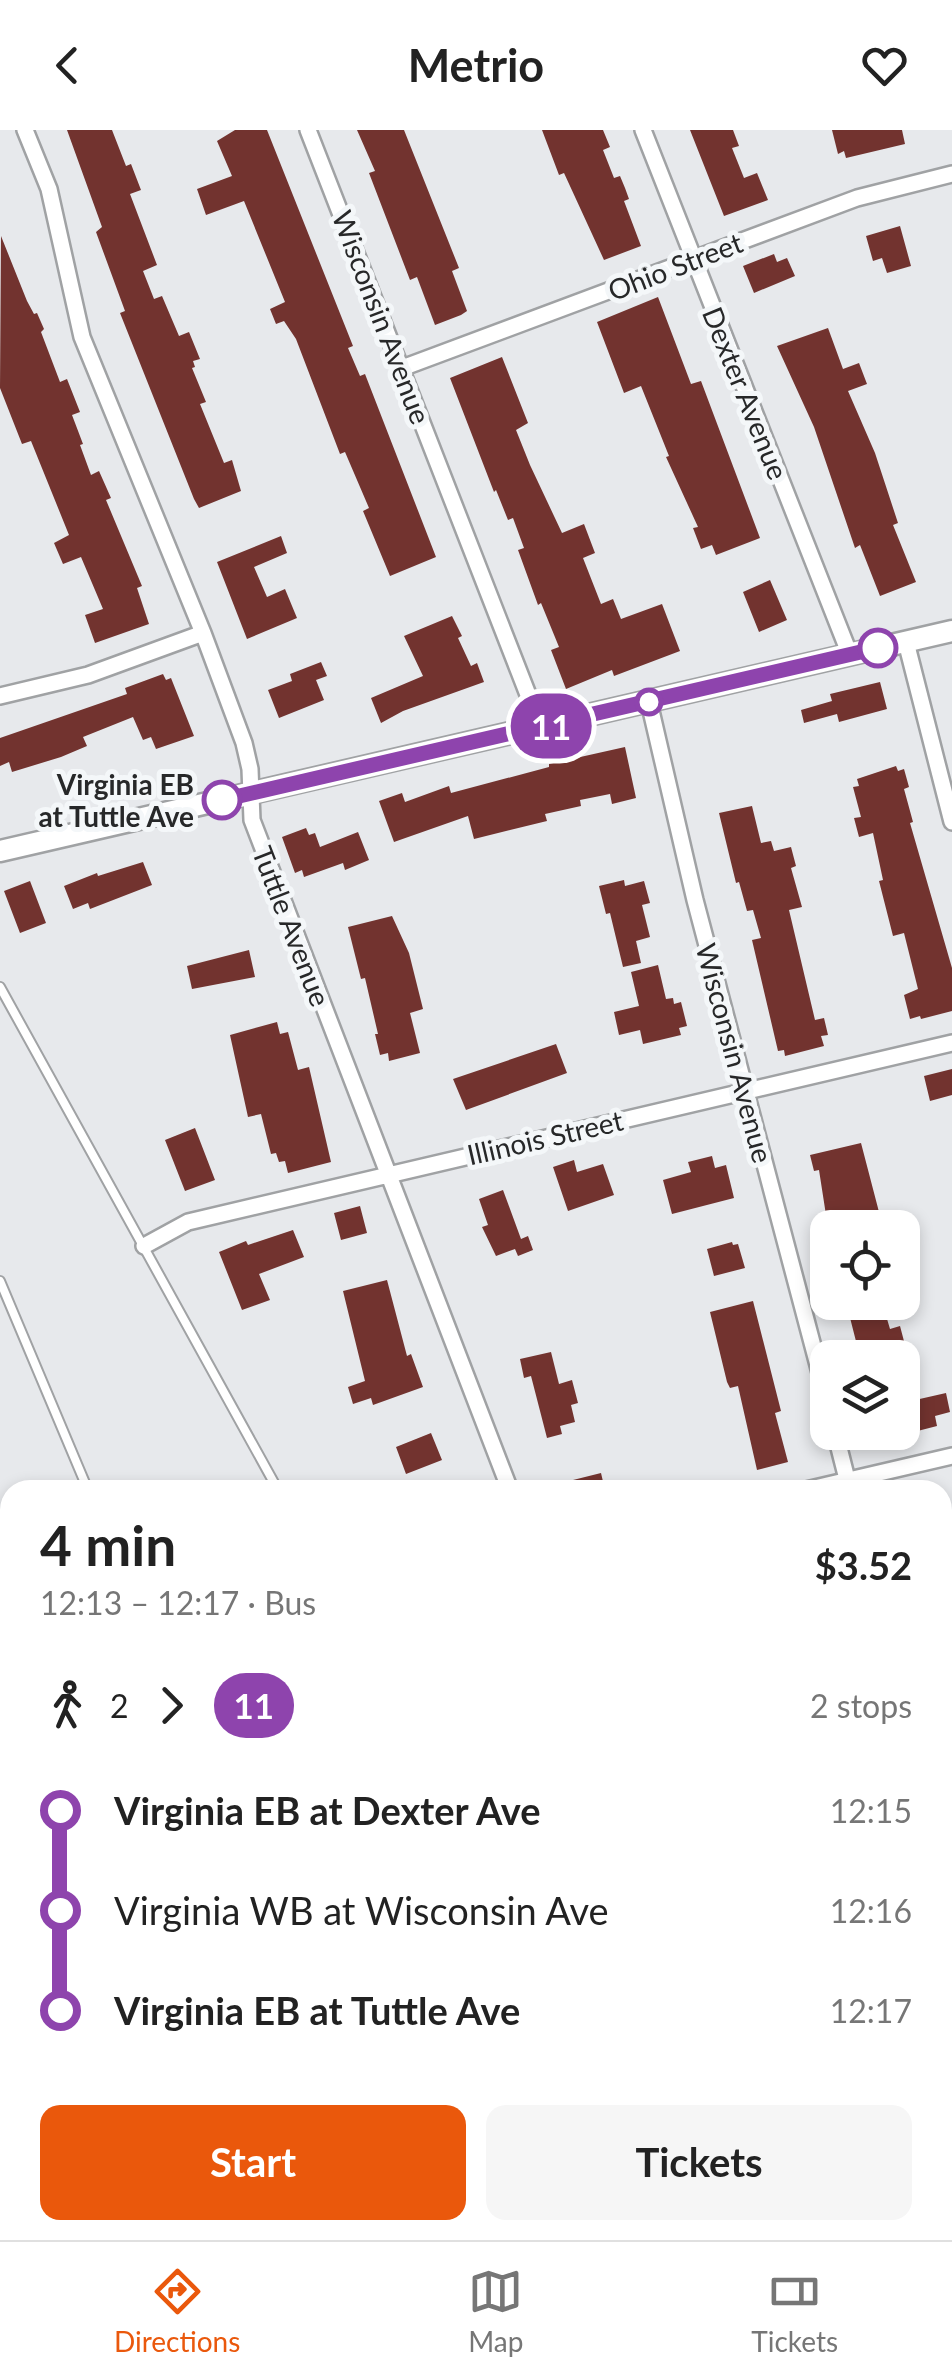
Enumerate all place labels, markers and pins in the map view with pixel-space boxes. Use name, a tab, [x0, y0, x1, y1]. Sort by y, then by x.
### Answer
unlabelled marker	[859, 629, 897, 667]
unlabelled marker	[636, 689, 662, 715]
place label: Virginia EB at Tuttle Ave	[39, 767, 194, 833]
marker: Virginia EB at Tuttle Ave	[203, 781, 241, 819]

